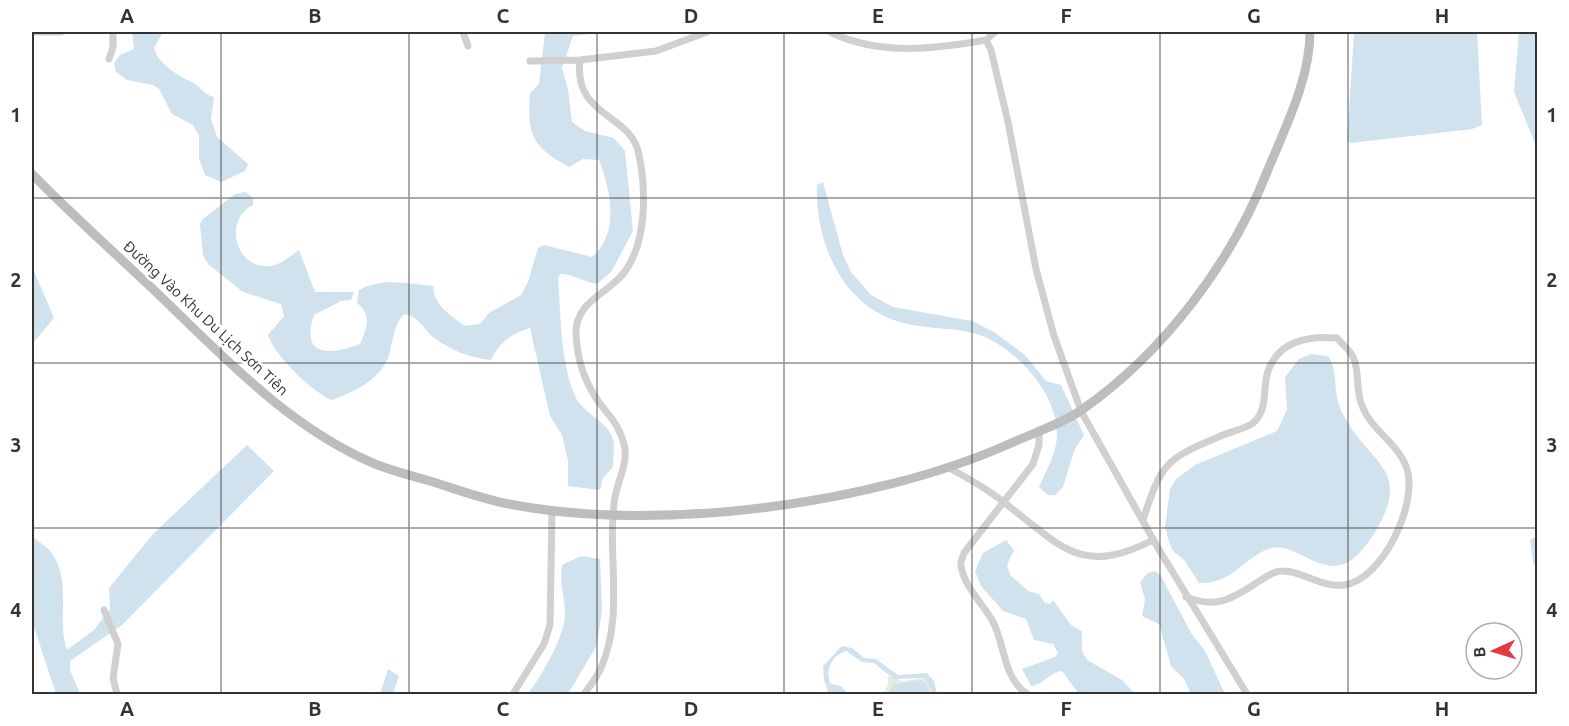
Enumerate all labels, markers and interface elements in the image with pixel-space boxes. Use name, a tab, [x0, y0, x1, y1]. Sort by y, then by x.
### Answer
text: A	[120, 4, 134, 27]
text: B	[308, 4, 322, 27]
text: C	[497, 4, 510, 27]
text: D	[684, 4, 698, 27]
text: E	[872, 4, 884, 27]
text: F	[1060, 4, 1072, 27]
text: G	[1247, 4, 1261, 27]
text: H	[1435, 4, 1449, 27]
text: 1	[10, 103, 22, 126]
text: 1	[1546, 103, 1558, 126]
street label: Đường Vào Khu Du Lịch Sơn Tiên	[120, 237, 292, 399]
text: 2	[10, 268, 22, 291]
text: 2	[1546, 268, 1558, 291]
text: 3	[10, 433, 22, 456]
text: 3	[1546, 433, 1558, 456]
text: 4	[10, 598, 22, 621]
text: 4	[1546, 598, 1558, 621]
north arrow	[1464, 621, 1524, 681]
text: B	[1470, 646, 1488, 658]
text: A	[120, 697, 134, 720]
text: B	[308, 697, 322, 720]
text: C	[497, 697, 510, 720]
text: D	[684, 697, 698, 720]
text: E	[872, 697, 884, 720]
text: F	[1060, 697, 1072, 720]
text: G	[1247, 697, 1261, 720]
text: H	[1435, 697, 1449, 720]

